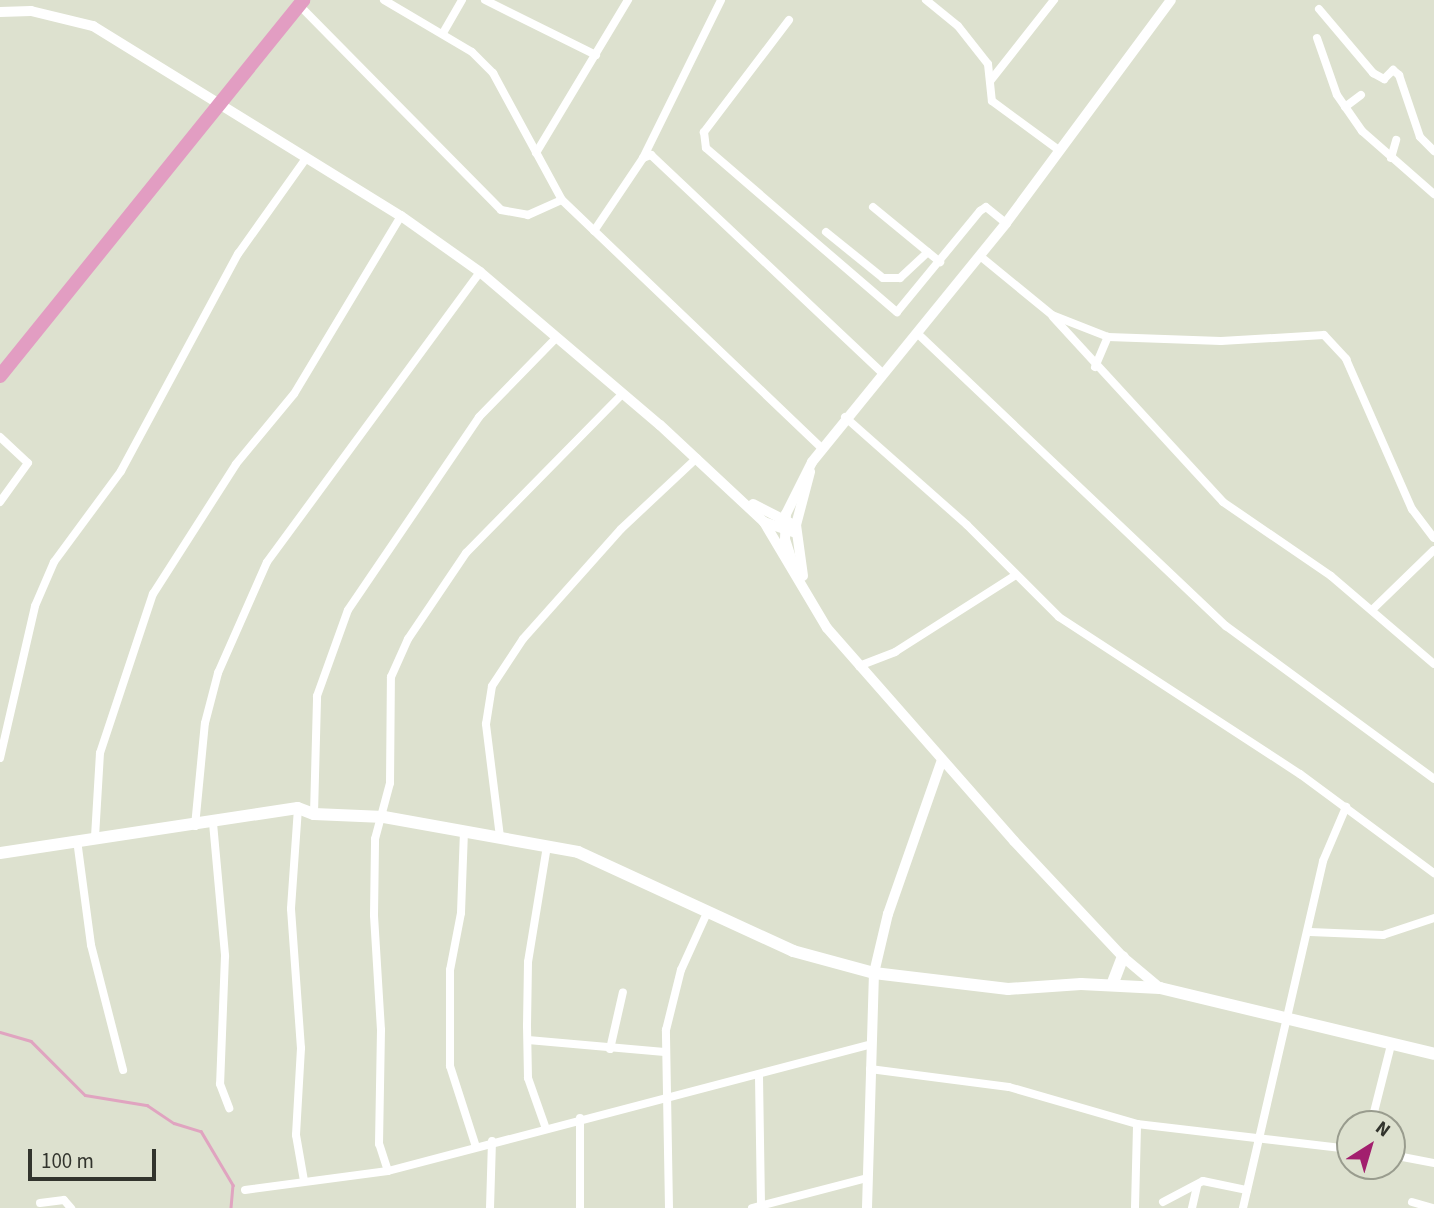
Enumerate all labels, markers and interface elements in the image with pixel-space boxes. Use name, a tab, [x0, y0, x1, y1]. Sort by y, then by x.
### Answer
north arrow	[1336, 1110, 1406, 1180]
text: N	[1370, 1115, 1396, 1144]
scale bar	[32, 1134, 159, 1178]
text: 100 m	[41, 1146, 94, 1176]

